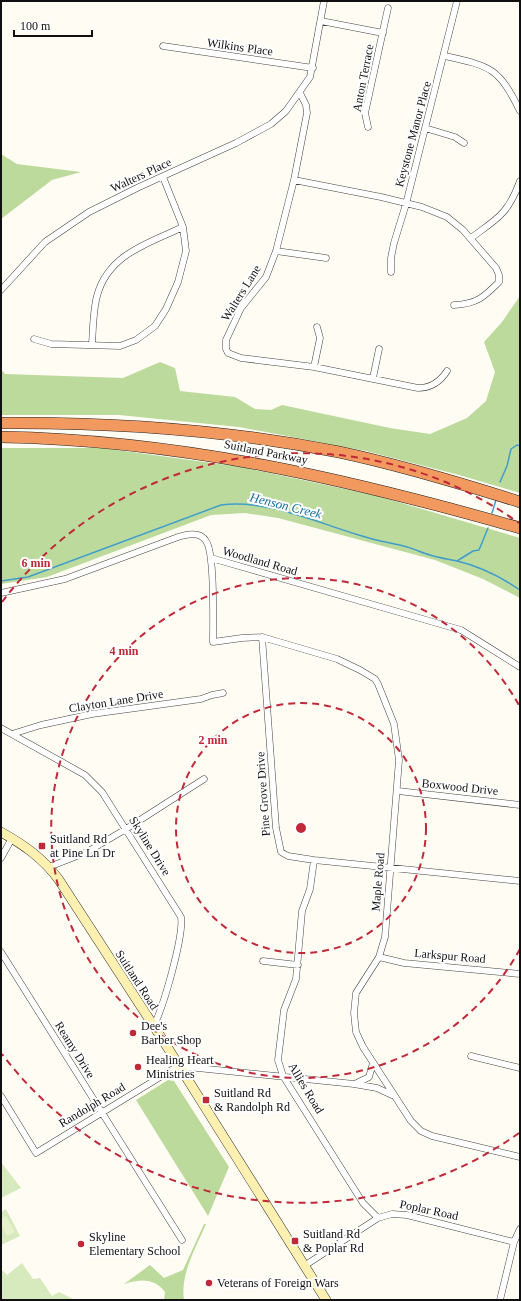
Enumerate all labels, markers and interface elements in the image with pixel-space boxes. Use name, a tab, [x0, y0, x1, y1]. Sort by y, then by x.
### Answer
scale bar	[14, 12, 92, 38]
text: 100 m	[20, 19, 51, 33]
street label: Wilkins Place	[206, 35, 274, 59]
street label: Anton Terrace	[350, 43, 376, 113]
street label: Keystone Manor Place	[392, 79, 434, 189]
street label: Walters Place	[108, 155, 174, 195]
street label: Walters Lane	[218, 262, 264, 324]
street label: Suitland Parkway	[223, 437, 309, 467]
water label: Henson Creek	[247, 489, 324, 522]
street label: Woodland Road	[221, 544, 299, 578]
text: 6 min	[21, 556, 51, 570]
text: 4 min	[109, 644, 139, 658]
street label: Clayton Lane Drive	[68, 687, 164, 715]
text: 2 min	[198, 733, 228, 747]
street label: Pine Grove Drive	[253, 751, 273, 837]
street label: Boxwood Drive	[421, 776, 499, 798]
street label: Skyline Drive	[126, 814, 174, 878]
centre of rings	[294, 821, 308, 835]
place label: Suitland Rd at Pine Ln Dr	[50, 832, 115, 860]
marker: Suitland Rd at Pine Ln Dr	[37, 841, 47, 851]
street label: Maple Road	[368, 852, 388, 912]
street label: Larkspur Road	[414, 946, 486, 966]
street label: Suitland Road	[113, 948, 161, 1012]
street label: Reamy Drive	[52, 1019, 98, 1081]
place label: Dee's Barber Shop	[141, 1019, 201, 1047]
marker: Dee's Barber Shop	[128, 1028, 138, 1038]
place label: Healing Heart Ministries	[146, 1053, 214, 1081]
street label: Allies Road	[285, 1060, 327, 1116]
marker: Healing Heart Ministries	[133, 1062, 143, 1072]
street label: Randolph Road	[56, 1080, 128, 1130]
place label: Suitland Rd & Randolph Rd	[214, 1086, 290, 1114]
marker: Suitland Rd & Randolph Rd	[201, 1095, 211, 1105]
street label: Poplar Road	[398, 1197, 460, 1223]
place label: Suitland Rd & Poplar Rd	[303, 1227, 364, 1255]
place label: Skyline Elementary School	[89, 1230, 181, 1258]
marker: Suitland Rd & Poplar Rd	[290, 1236, 300, 1246]
marker: Skyline Elementary School	[76, 1239, 86, 1249]
place label: Veterans of Foreign Wars	[217, 1276, 339, 1290]
marker: Veterans of Foreign Wars	[204, 1278, 214, 1288]

